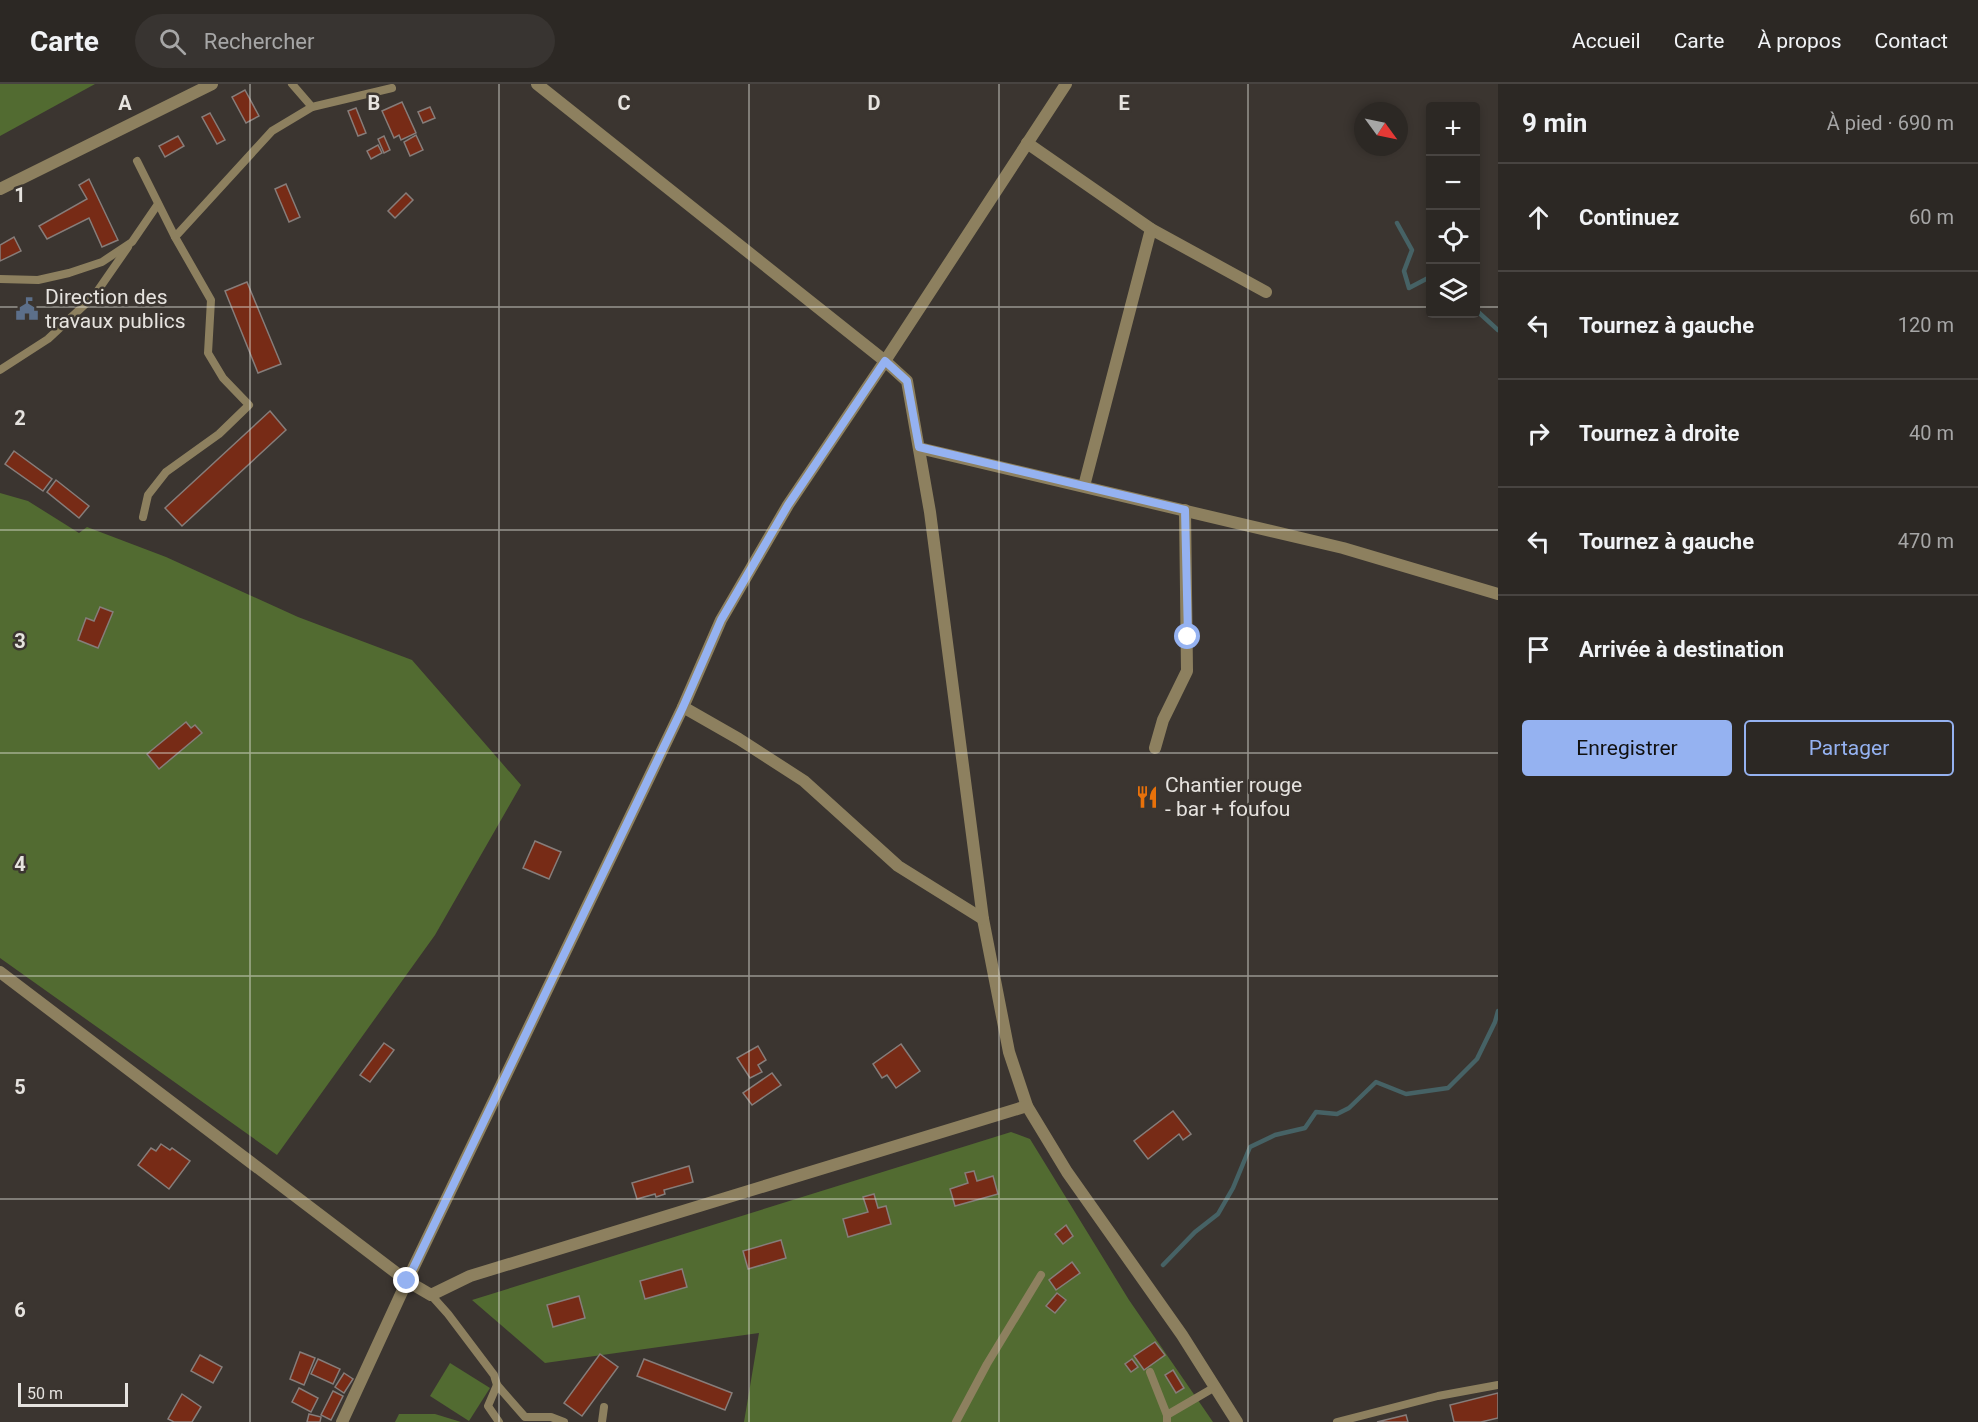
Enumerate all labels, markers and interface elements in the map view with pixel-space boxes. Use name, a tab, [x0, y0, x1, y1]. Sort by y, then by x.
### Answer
search box	[135, 14, 555, 68]
text: Carte	[30, 25, 99, 58]
icon: search	[156, 25, 189, 58]
text: Rechercher	[204, 29, 314, 54]
text: Accueil	[1572, 29, 1641, 53]
text: Carte	[1674, 29, 1724, 53]
text: À propos	[1757, 29, 1842, 53]
text: Contact	[1875, 29, 1948, 53]
text: A	[118, 91, 132, 115]
text: B	[368, 91, 380, 115]
text: C	[617, 91, 631, 115]
text: D	[868, 91, 881, 115]
text: E	[1118, 91, 1130, 115]
north arrow	[1354, 102, 1408, 156]
map controls	[1426, 102, 1480, 318]
button: +	[1426, 102, 1480, 156]
text: 9 min	[1522, 108, 1587, 138]
text: À pied · 690 m	[1827, 111, 1954, 135]
button: −	[1426, 156, 1480, 210]
text: 1	[14, 183, 26, 207]
icon: ahead	[1522, 201, 1555, 234]
text: Continuez	[1579, 205, 1679, 230]
text: 60 m	[1909, 205, 1954, 229]
button: locate	[1426, 210, 1480, 264]
button: layers	[1426, 264, 1480, 318]
place label: Direction des travaux publics	[45, 285, 186, 333]
public building icon: Direction des travaux publics	[14, 296, 40, 322]
icon: left	[1522, 309, 1555, 342]
text: Tournez à gauche	[1579, 313, 1754, 338]
text: 120 m	[1898, 313, 1954, 337]
text: 2	[14, 406, 26, 430]
icon: right	[1522, 417, 1555, 450]
text: Tournez à droite	[1579, 421, 1739, 446]
text: 40 m	[1909, 421, 1954, 445]
icon: left	[1522, 525, 1555, 558]
text: Tournez à gauche	[1579, 529, 1754, 554]
text: 470 m	[1898, 529, 1954, 553]
route start	[1174, 623, 1200, 649]
text: 3	[14, 629, 26, 653]
icon: arrive	[1522, 633, 1555, 666]
text: Arrivée à destination	[1579, 637, 1784, 662]
button: Enregistrer	[1522, 720, 1732, 776]
button: Partager	[1744, 720, 1954, 776]
place label: Chantier rouge - bar + foufou	[1165, 773, 1302, 821]
restaurant icon: Chantier rouge - bar + foufou	[1134, 784, 1160, 810]
text: 4	[14, 852, 26, 876]
text: 5	[14, 1075, 26, 1099]
route end	[393, 1267, 419, 1293]
text: 6	[14, 1298, 26, 1322]
scale bar	[18, 1380, 128, 1408]
text: 50 m	[27, 1384, 63, 1403]

